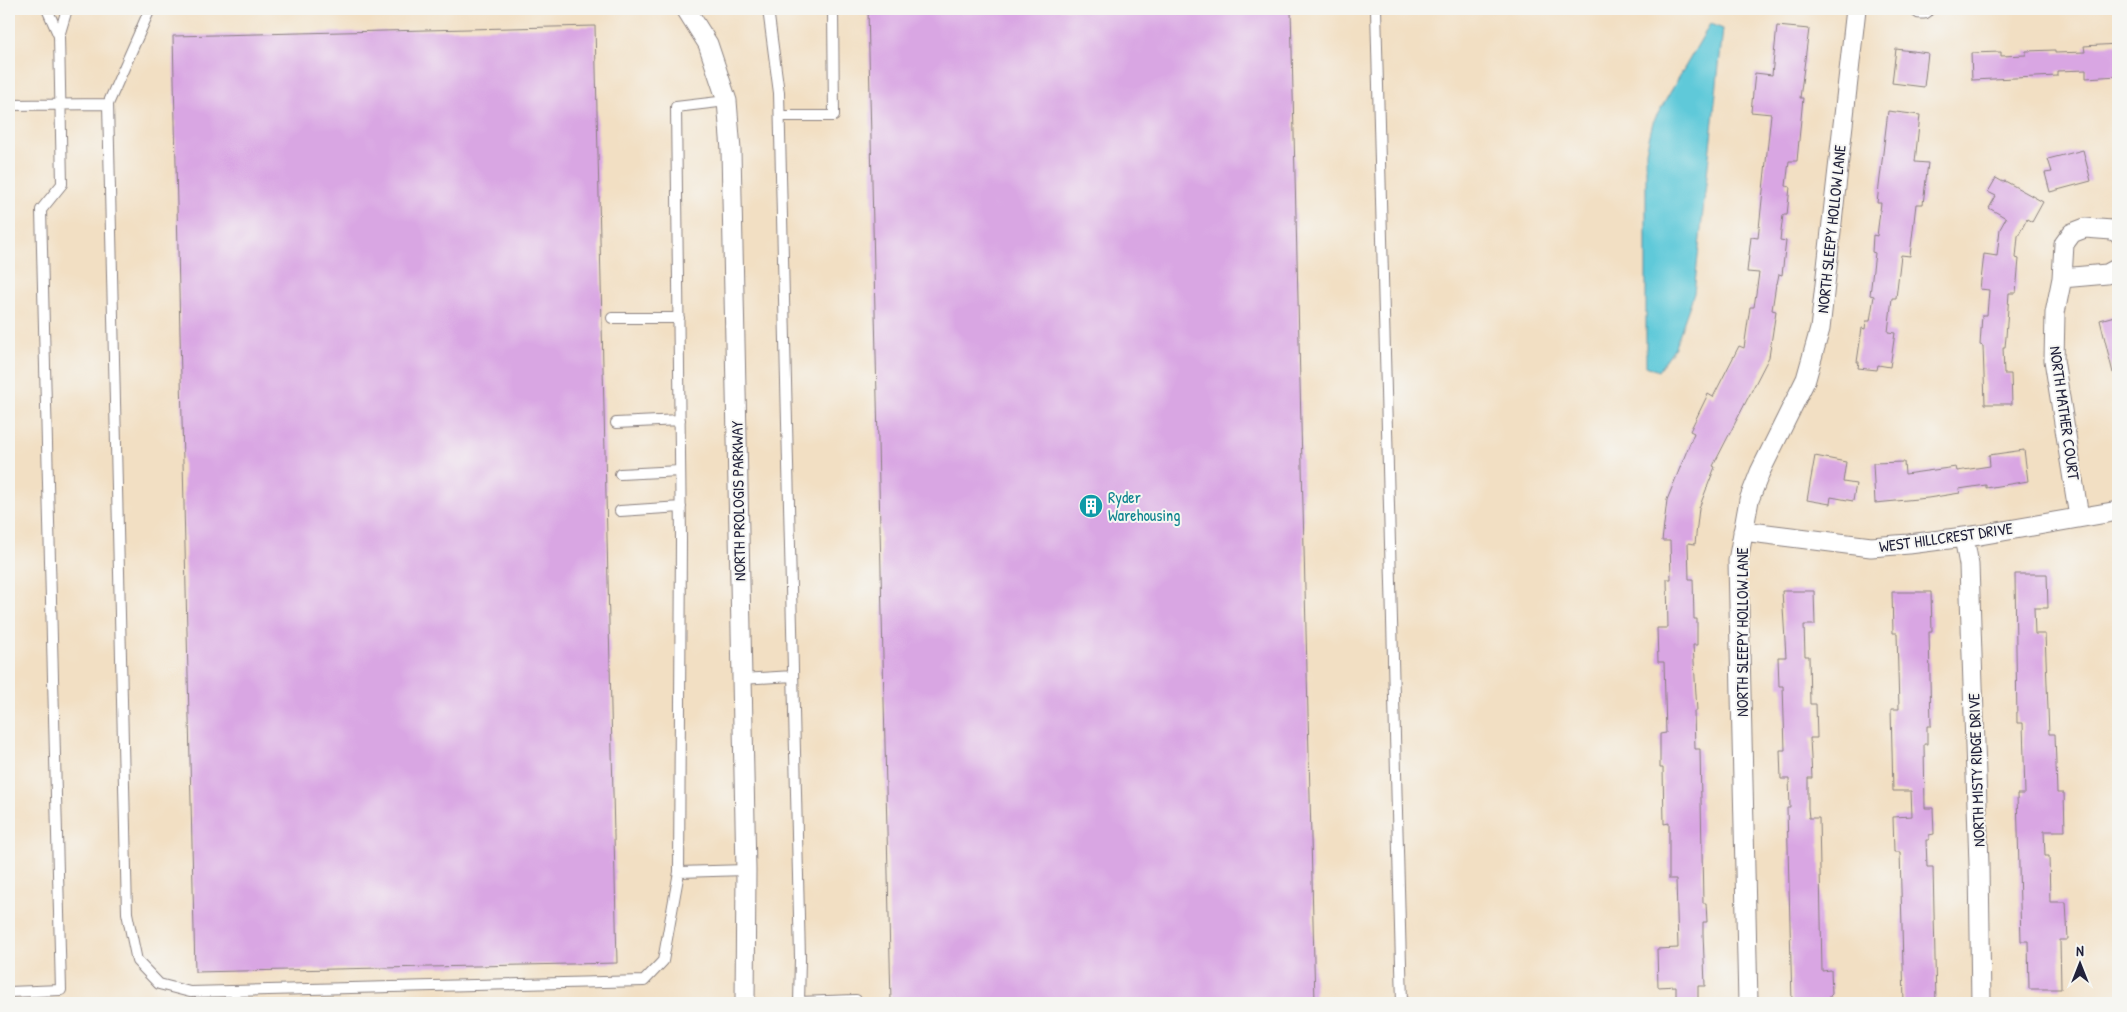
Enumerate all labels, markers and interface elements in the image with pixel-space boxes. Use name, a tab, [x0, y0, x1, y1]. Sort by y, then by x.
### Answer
street label: NORTH SLEEPY HOLLOW LANE	[1811, 144, 1851, 314]
street label: NORTH MATHER COURT	[2045, 345, 2085, 482]
street label: NORTH PROLOGIS PARKWAY	[726, 421, 750, 581]
place label: Ryder Warehousing	[1108, 486, 1180, 526]
building icon: Ryder Warehousing	[1078, 493, 1104, 519]
street label: WEST HILLCREST DRIVE	[1878, 517, 2014, 557]
street label: NORTH SLEEPY HOLLOW LANE	[1731, 547, 1753, 717]
street label: NORTH MISTY RIDGE DRIVE	[1962, 693, 1990, 847]
north arrow	[2054, 940, 2104, 990]
text: N	[2076, 941, 2084, 960]

